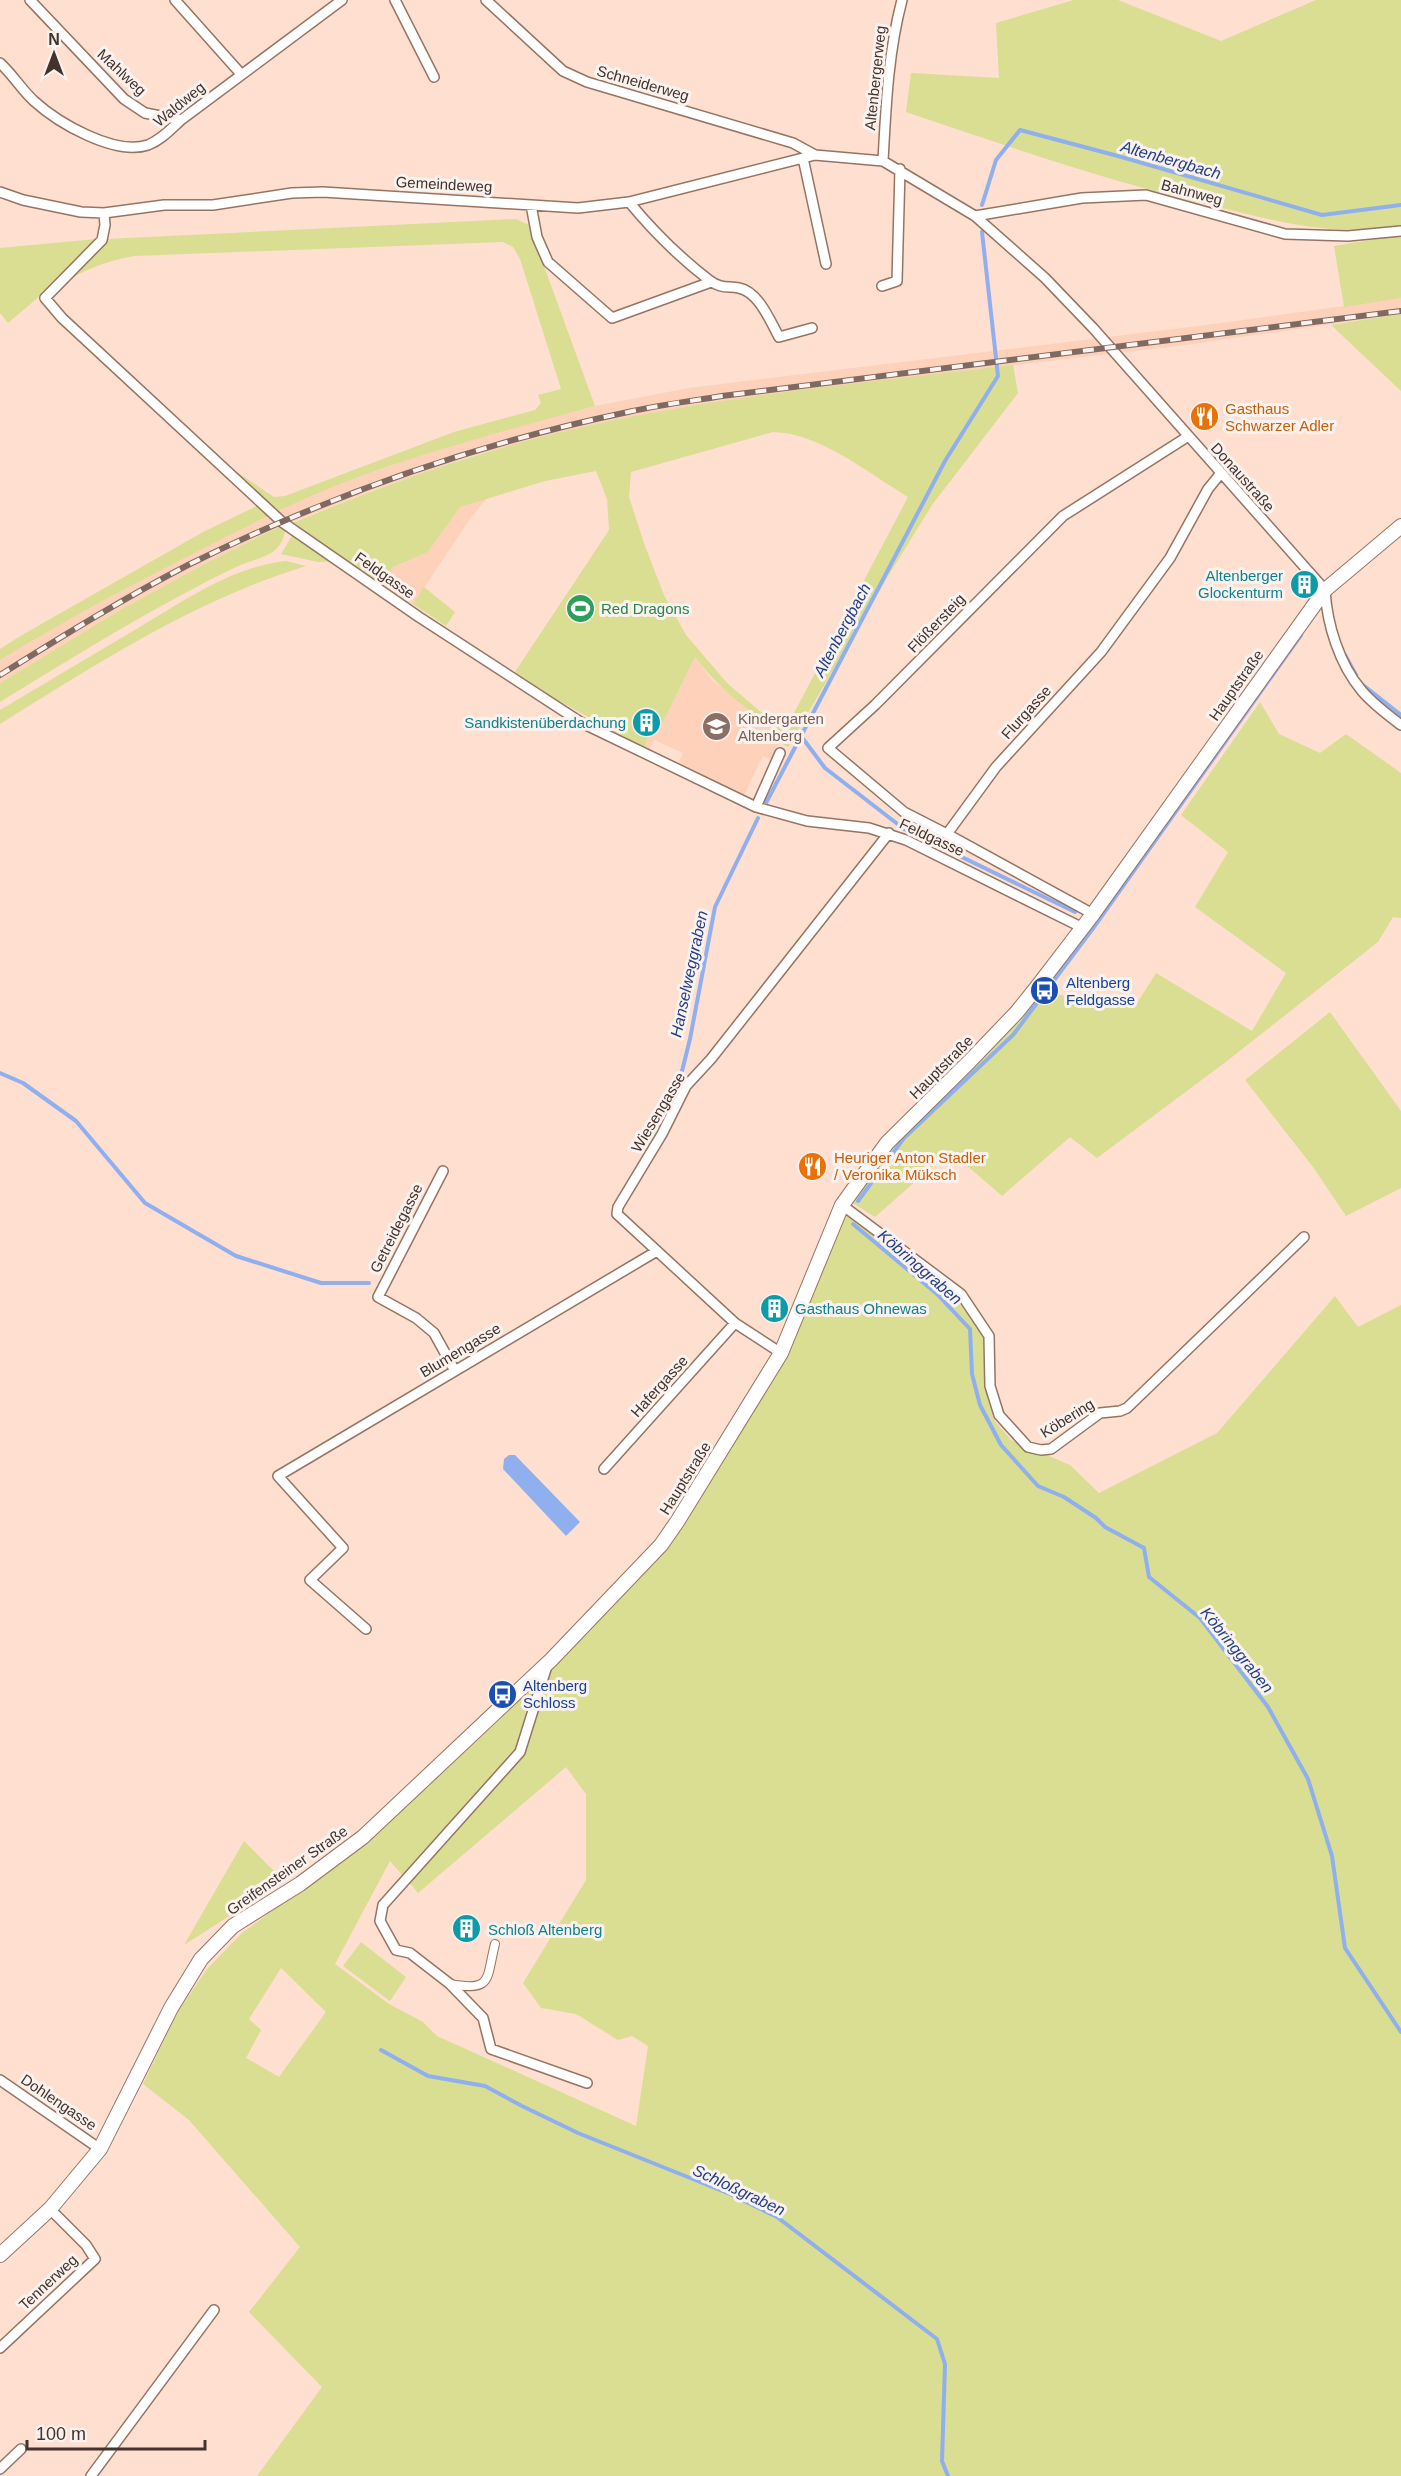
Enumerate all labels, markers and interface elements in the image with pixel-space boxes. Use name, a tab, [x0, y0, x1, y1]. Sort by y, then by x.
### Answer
north arrow	[24, 24, 84, 84]
street label: Altenbergerweg	[861, 25, 889, 131]
text: N	[48, 31, 60, 48]
street label: Mahlweg	[94, 45, 150, 99]
street label: Schneiderweg	[595, 62, 691, 104]
street label: Waldweg	[150, 78, 208, 130]
water label: Altenbergbach	[1118, 137, 1223, 182]
street label: Gemeindeweg	[395, 173, 493, 195]
street label: Bahnweg	[1160, 176, 1224, 208]
place label: Gasthaus Schwarzer Adler	[1225, 400, 1334, 434]
restaurant icon: Gasthaus Schwarzer Adler	[1188, 401, 1220, 433]
street label: Donaustraße	[1208, 439, 1278, 515]
street label: Feldgasse	[352, 548, 418, 602]
place label: Altenberger Glockenturm	[1198, 567, 1283, 601]
building icon: Altenberger Glockenturm	[1288, 568, 1320, 600]
water label: Altenbergbach	[810, 580, 874, 680]
street label: Flößersteig	[904, 590, 968, 656]
sports icon: Red Dragons	[564, 592, 596, 624]
place label: Red Dragons	[601, 600, 689, 617]
street label: Hauptstraße	[1205, 646, 1267, 724]
street label: Flurgasse	[998, 682, 1054, 742]
building icon: Sandkistenüberdachung	[631, 706, 663, 738]
place label: Kindergarten Altenberg	[738, 710, 824, 744]
school or university icon: Kindergarten Altenberg	[701, 711, 733, 743]
place label: Sandkistenüberdachung	[464, 714, 626, 731]
street label: Feldgasse	[897, 815, 967, 859]
water label: Hanselweggraben	[667, 909, 711, 1039]
place label: Altenberg Feldgasse	[1066, 974, 1135, 1008]
bus stop icon: Altenberg Feldgasse	[1029, 975, 1061, 1007]
street label: Hauptstraße	[906, 1032, 976, 1102]
street label: Wiesengasse	[628, 1069, 688, 1155]
place label: Heuriger Anton Stadler / Veronika Müksch	[834, 1149, 986, 1183]
restaurant icon: Heuriger Anton Stadler / Veronika Müksch	[797, 1150, 829, 1182]
street label: Getreidegasse	[366, 1181, 426, 1275]
water label: Köbringgraben	[875, 1226, 965, 1308]
building icon: Gasthaus Ohnewas	[758, 1292, 790, 1324]
place label: Gasthaus Ohnewas	[795, 1300, 927, 1317]
street label: Blumengasse	[417, 1319, 503, 1381]
street label: Hafergasse	[627, 1352, 691, 1420]
street label: Köbering	[1037, 1395, 1097, 1441]
street label: Hauptstraße	[656, 1438, 714, 1518]
water label: Köbringgraben	[1197, 1604, 1277, 1696]
place label: Altenberg Schloss	[523, 1677, 587, 1711]
bus stop icon: Altenberg Schloss	[486, 1678, 518, 1710]
street label: Greifensteiner Straße	[223, 1822, 351, 1918]
building icon: Schloß Altenberg	[451, 1913, 483, 1945]
place label: Schloß Altenberg	[488, 1921, 602, 1938]
street label: Dohlengasse	[18, 2070, 100, 2134]
water label: Schloßgraben	[690, 2161, 788, 2219]
street label: Tennerweg	[15, 2251, 81, 2313]
scale bar	[27, 2413, 206, 2451]
text: 100 m	[36, 2424, 86, 2444]

